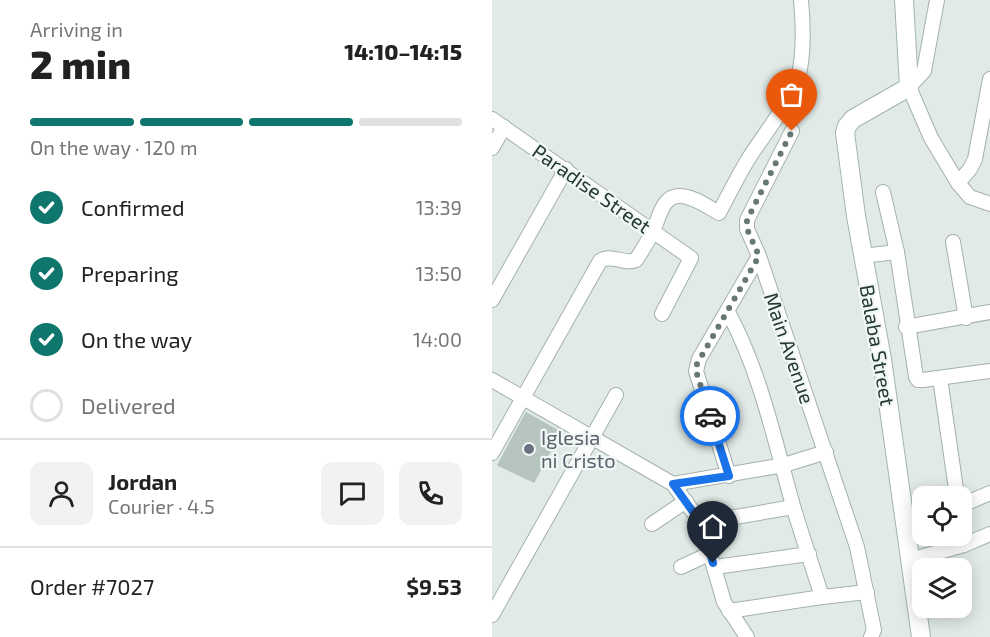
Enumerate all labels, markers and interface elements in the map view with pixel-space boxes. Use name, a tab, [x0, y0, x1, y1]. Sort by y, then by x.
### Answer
text: Arriving in	[30, 17, 123, 41]
text: 14:10–14:15	[344, 38, 462, 64]
text: 2 min	[30, 40, 131, 87]
pin	[766, 69, 817, 131]
icon: bag	[775, 78, 808, 111]
text: On the way · 120 m	[30, 135, 198, 159]
street label: Paradise Street	[528, 138, 656, 238]
icon: check	[30, 191, 63, 224]
text: Confirmed	[81, 194, 185, 220]
text: 13:39	[416, 195, 462, 219]
icon: check	[30, 257, 63, 290]
text: Preparing	[81, 260, 179, 286]
text: 13:50	[415, 261, 462, 285]
street label: Balaba Street	[856, 282, 901, 408]
street label: Main Avenue	[760, 289, 820, 407]
icon: check	[30, 323, 63, 356]
text: On the way	[81, 326, 192, 352]
text: 14:00	[413, 327, 462, 351]
courier	[680, 386, 740, 446]
text: Delivered	[81, 392, 176, 418]
icon: car	[694, 400, 727, 433]
place label: Iglesia ni Cristo	[541, 425, 616, 472]
marker: Iglesia ni Cristo	[522, 442, 536, 456]
button: person	[30, 462, 93, 525]
button: chat	[321, 462, 384, 525]
button: phone	[399, 462, 462, 525]
text: Jordan	[108, 468, 177, 494]
map controls	[912, 486, 972, 618]
button: locate	[912, 486, 972, 546]
text: Courier · 4.5	[108, 494, 215, 518]
pin	[687, 501, 738, 563]
icon: home	[696, 510, 729, 543]
button: layers	[912, 558, 972, 618]
text: Order #7027	[30, 573, 154, 599]
text: $9.53	[406, 573, 462, 599]

